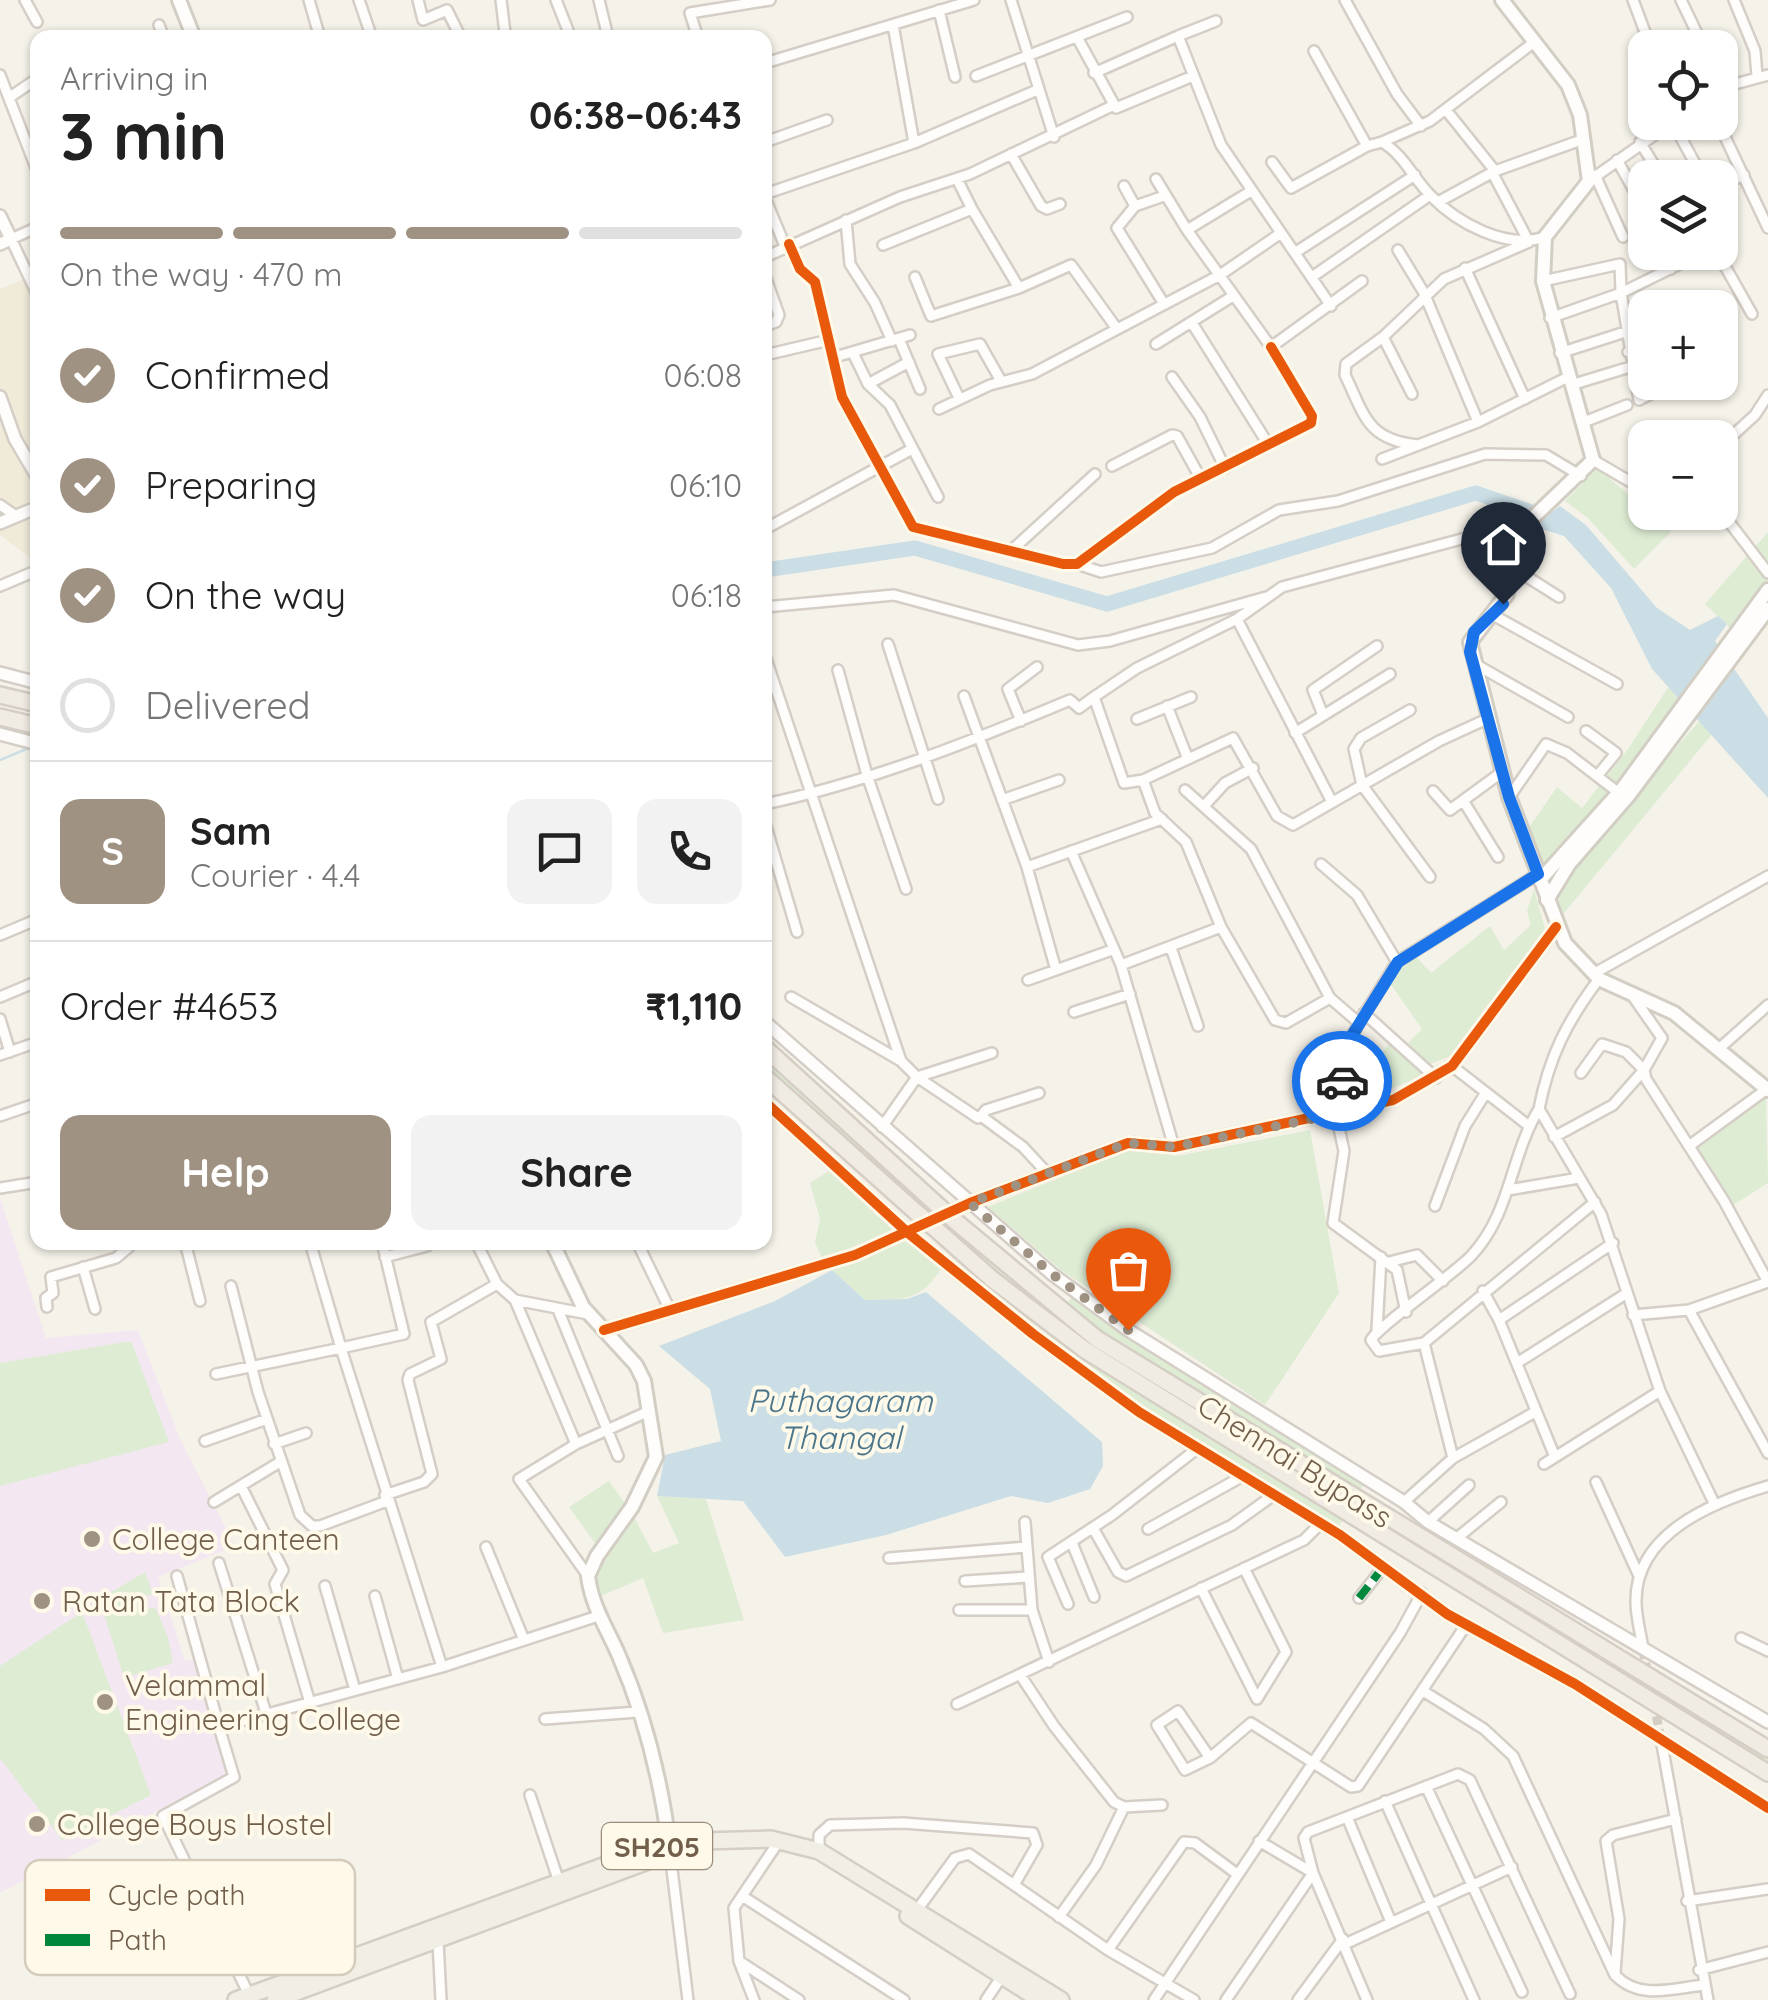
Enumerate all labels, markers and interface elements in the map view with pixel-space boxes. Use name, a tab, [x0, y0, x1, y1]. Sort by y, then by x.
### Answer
map controls	[1628, 30, 1738, 530]
button: locate	[1628, 30, 1738, 140]
text: Arriving in	[60, 58, 209, 98]
text: 06:38–06:43	[529, 91, 742, 139]
text: 3 min	[60, 95, 227, 176]
button: layers	[1628, 160, 1738, 270]
text: On the way · 470 m	[60, 254, 342, 294]
button: +	[1628, 290, 1738, 400]
icon: check	[60, 348, 115, 403]
text: Confirmed	[145, 351, 330, 399]
text: 06:08	[663, 355, 742, 395]
button: −	[1628, 420, 1738, 530]
icon: check	[60, 458, 115, 513]
text: Preparing	[145, 461, 317, 509]
text: 06:10	[669, 465, 742, 505]
pin	[1461, 502, 1546, 605]
icon: home	[1476, 517, 1531, 572]
icon: check	[60, 568, 115, 623]
text: On the way	[145, 571, 346, 619]
text: 06:18	[671, 575, 742, 615]
text: Delivered	[145, 681, 311, 729]
button: chat	[507, 799, 612, 904]
button: phone	[637, 799, 742, 904]
text: Sam	[190, 807, 272, 855]
text: S	[101, 827, 124, 875]
text: Courier · 4.4	[190, 855, 360, 895]
text: Order #4653	[60, 982, 278, 1030]
text: ₹1,110	[646, 982, 742, 1030]
courier	[1292, 1031, 1392, 1131]
icon: car	[1315, 1054, 1370, 1109]
button: Help	[60, 1115, 391, 1230]
button: Share	[411, 1115, 742, 1230]
pin	[1086, 1228, 1171, 1331]
icon: bag	[1101, 1243, 1156, 1298]
water label: Puthagaram Thangal	[747, 1380, 933, 1457]
street label: Chennai Bypass	[1191, 1386, 1399, 1536]
place label: College Canteen	[112, 1520, 340, 1558]
marker: College Canteen	[81, 1528, 103, 1550]
place label: Ratan Tata Block	[62, 1582, 300, 1620]
marker: Ratan Tata Block	[31, 1590, 53, 1612]
place label: Velammal Engineering College	[125, 1666, 401, 1738]
marker: Velammal Engineering College	[94, 1691, 116, 1713]
place label: College Boys Hostel	[57, 1805, 333, 1843]
marker: College Boys Hostel	[26, 1813, 48, 1835]
road number: SH205	[602, 1823, 712, 1869]
legend	[25, 1860, 355, 1975]
text: Cycle path	[108, 1877, 246, 1912]
text: Path	[108, 1922, 167, 1957]

